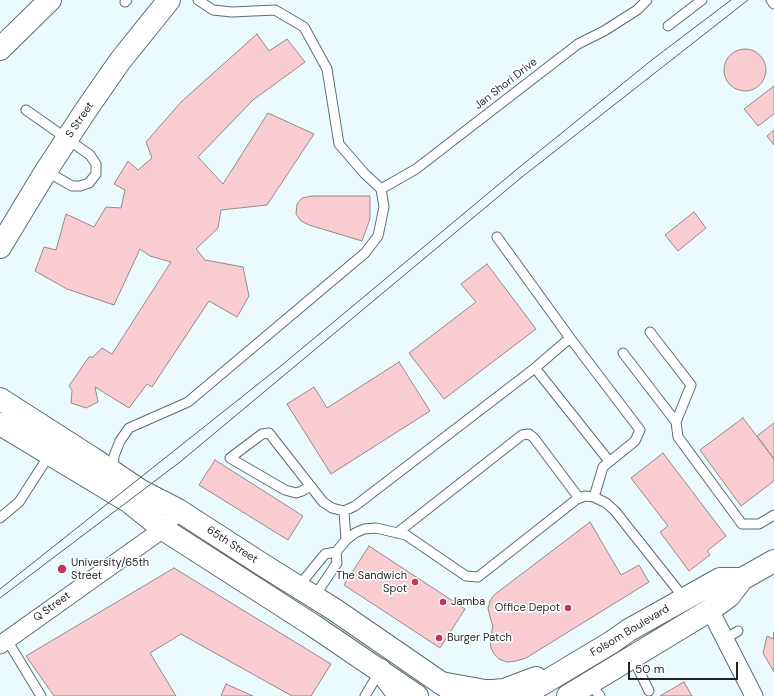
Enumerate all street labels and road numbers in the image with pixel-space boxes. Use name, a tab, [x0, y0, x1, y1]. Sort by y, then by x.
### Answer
street label: Jan Shori Drive	[472, 56, 540, 112]
street label: S Street	[63, 100, 97, 140]
street label: 65th Street	[204, 524, 260, 566]
street label: Q Street	[31, 589, 73, 625]
street label: Folsom Boulevard	[588, 602, 672, 660]

